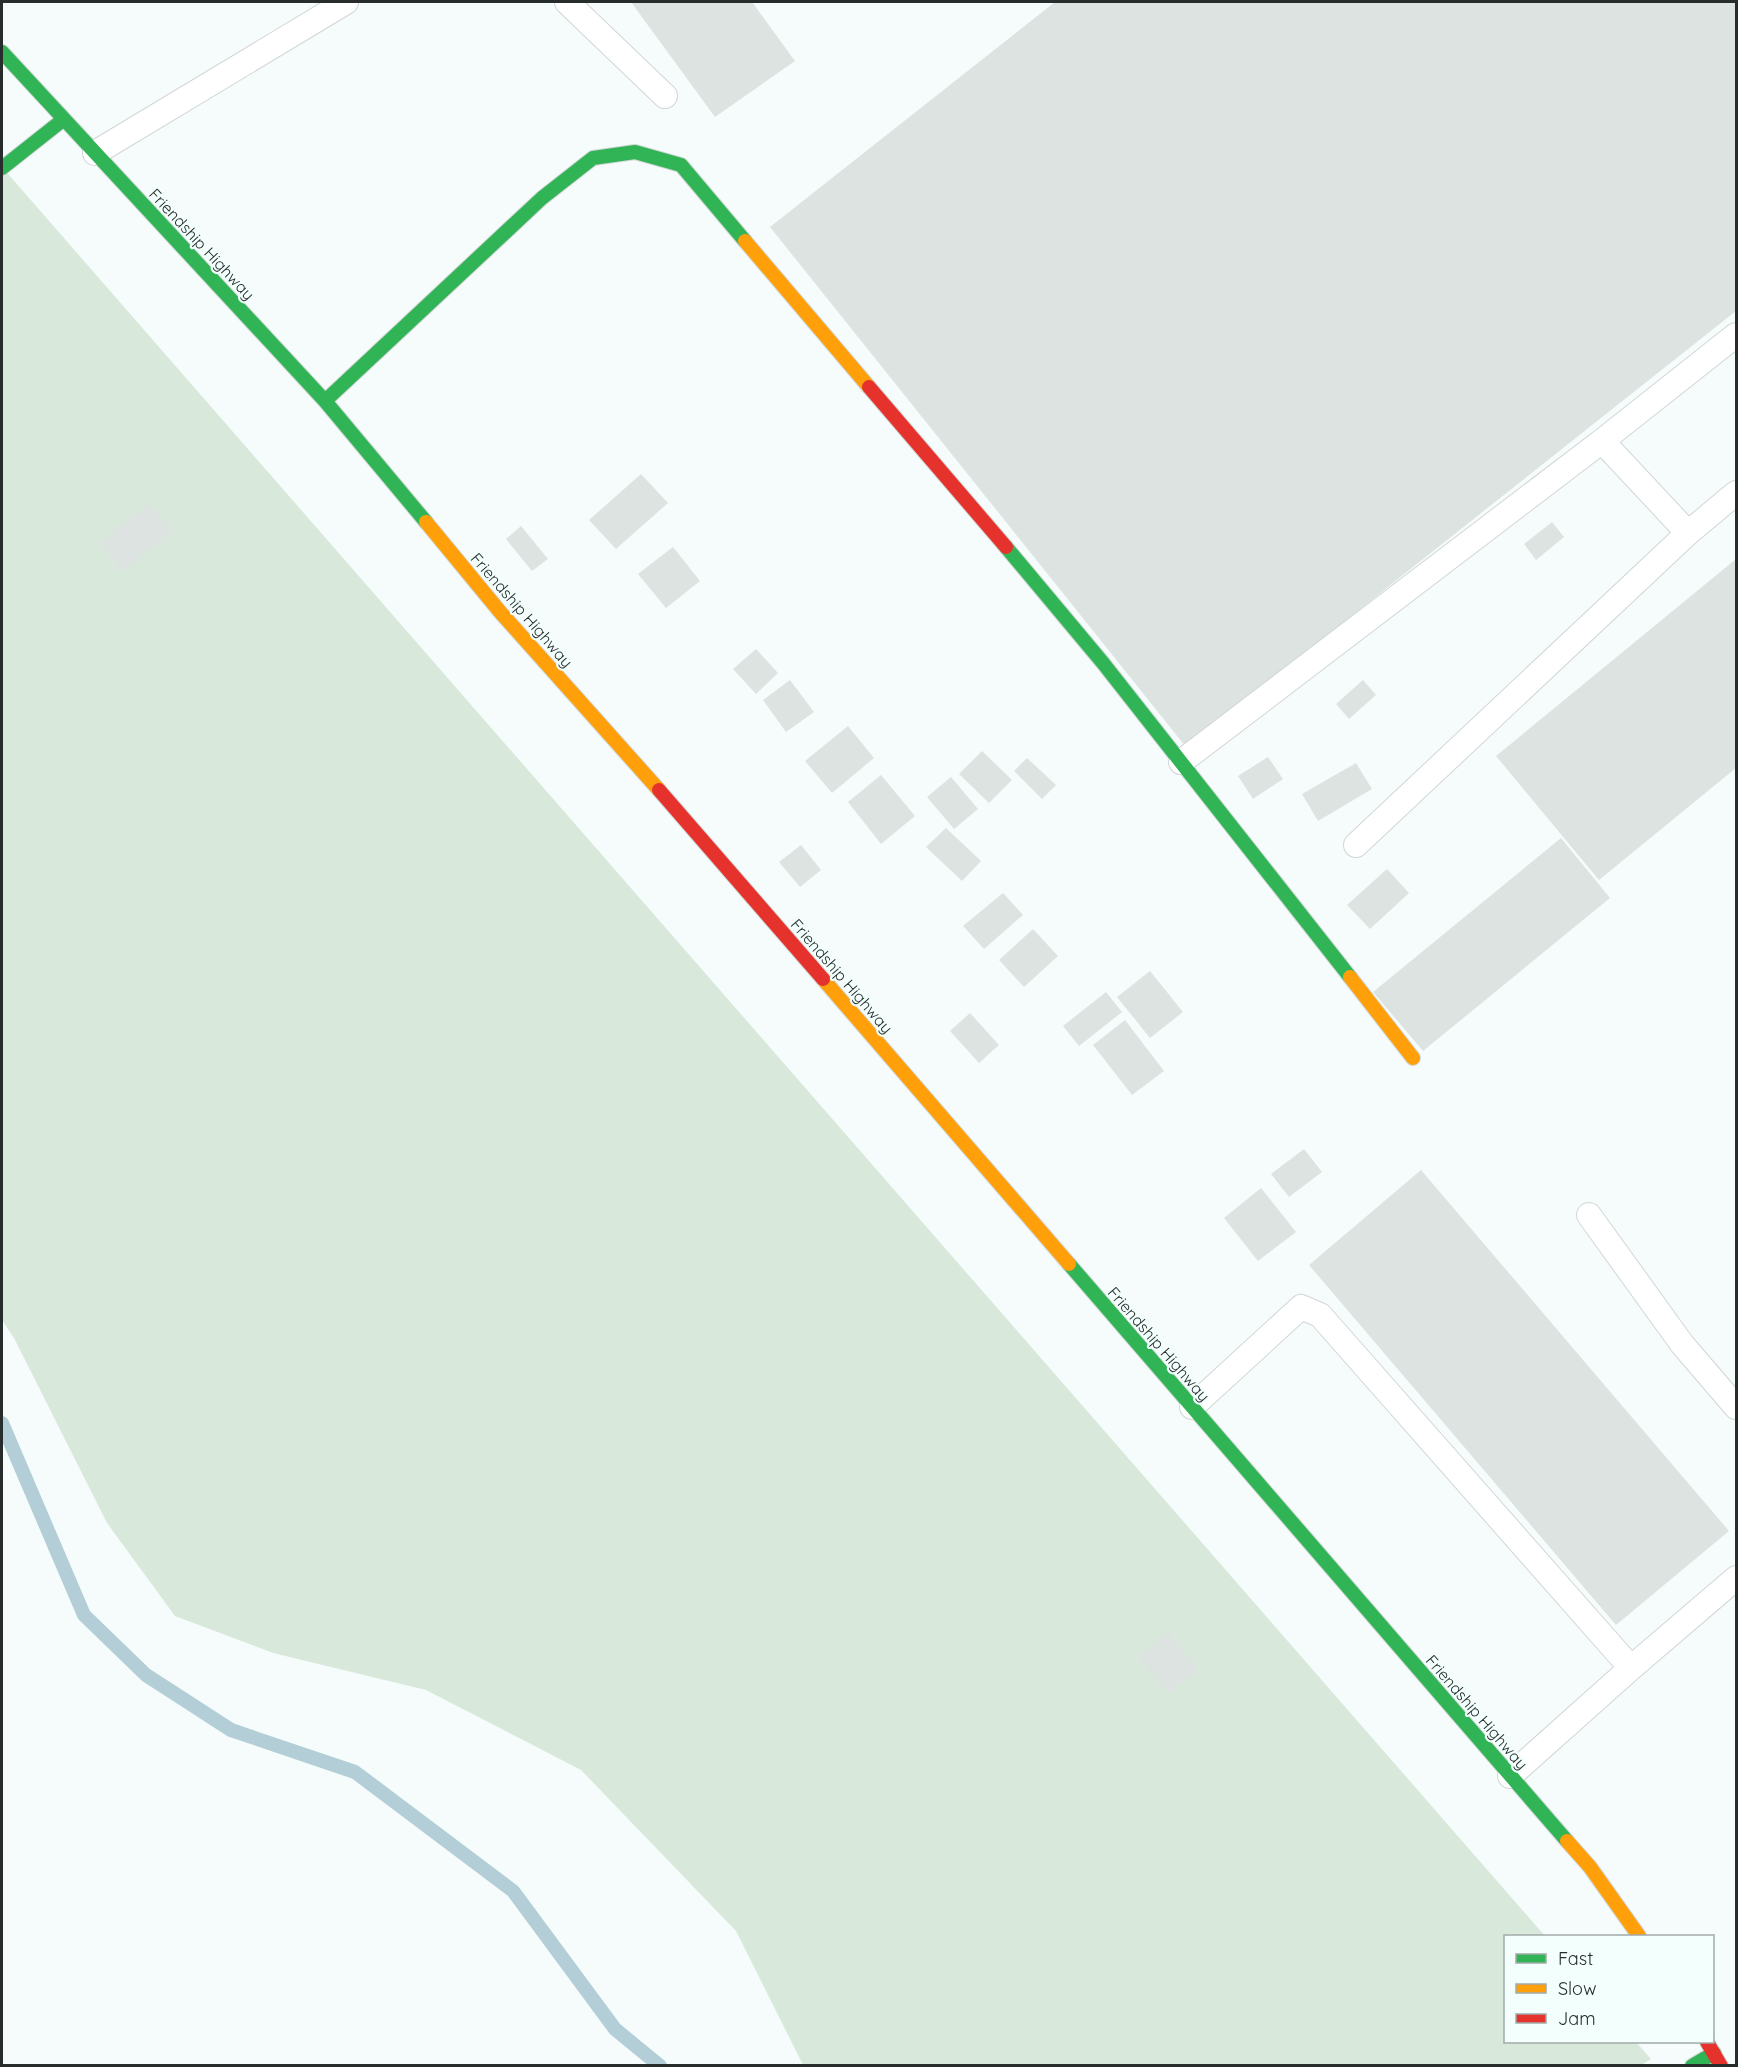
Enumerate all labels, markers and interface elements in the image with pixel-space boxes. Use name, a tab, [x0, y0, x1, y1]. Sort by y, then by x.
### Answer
street label: Friendship Highway	[145, 184, 259, 304]
street label: Friendship Highway	[467, 549, 577, 671]
street label: Friendship Highway	[787, 915, 897, 1037]
street label: Friendship Highway	[1104, 1283, 1214, 1405]
street label: Friendship Highway	[1422, 1651, 1532, 1773]
legend	[1504, 1935, 1714, 2043]
text: Fast	[1558, 1947, 1593, 1970]
text: Slow	[1558, 1977, 1596, 2000]
text: Jam	[1558, 2007, 1596, 2030]

